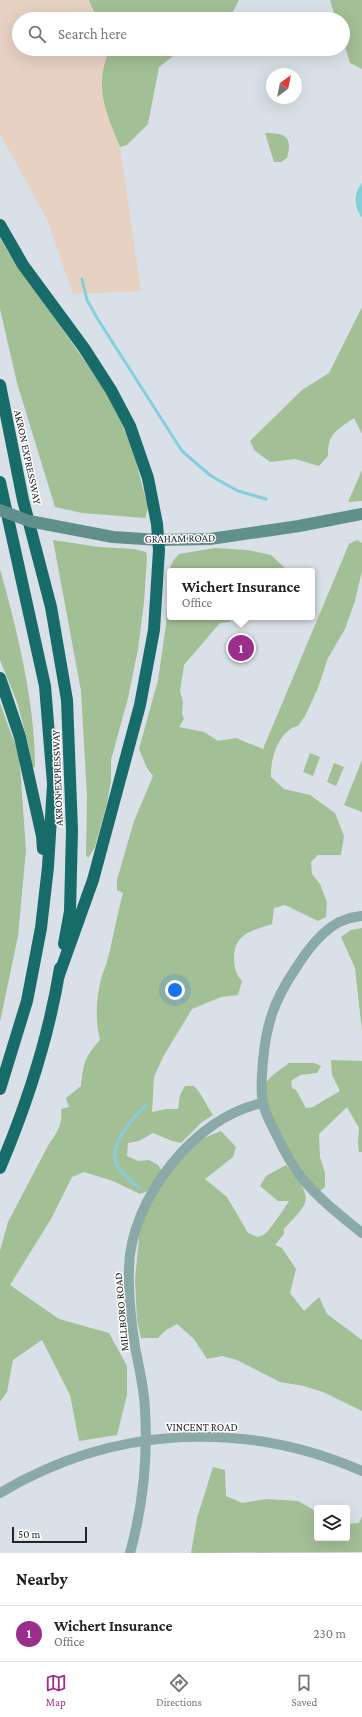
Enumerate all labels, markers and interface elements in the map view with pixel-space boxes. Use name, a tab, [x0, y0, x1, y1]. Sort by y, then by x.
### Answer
search box	[12, 12, 350, 56]
icon: search	[26, 23, 48, 45]
text: Search here	[58, 26, 127, 42]
north arrow	[266, 68, 302, 104]
street label: AKRON EXPRESSWAY	[12, 409, 44, 506]
street label: GRAHAM ROAD	[145, 531, 215, 545]
popup	[167, 568, 315, 620]
text: Wichert Insurance	[182, 579, 300, 595]
text: Office	[182, 595, 212, 610]
pin: 1	[228, 633, 254, 663]
street label: AKRON EXPRESSWAY	[49, 729, 65, 826]
your location	[165, 980, 185, 1000]
street label: MILLBORO ROAD	[112, 1272, 130, 1352]
street label: VINCENT ROAD	[166, 1421, 238, 1433]
map controls	[314, 1505, 350, 1541]
button: layers	[314, 1505, 350, 1541]
scale bar	[12, 1525, 87, 1544]
text: 50 m	[18, 1528, 40, 1540]
text: Nearby	[16, 1570, 68, 1589]
text: Wichert Insurance	[54, 1618, 172, 1634]
text: 1	[27, 1626, 31, 1641]
text: 230 m	[313, 1626, 346, 1641]
text: Office	[54, 1634, 85, 1649]
tab: Map	[45, 1672, 67, 1708]
tab: Directions	[156, 1672, 202, 1708]
tab: Saved	[291, 1672, 317, 1708]

